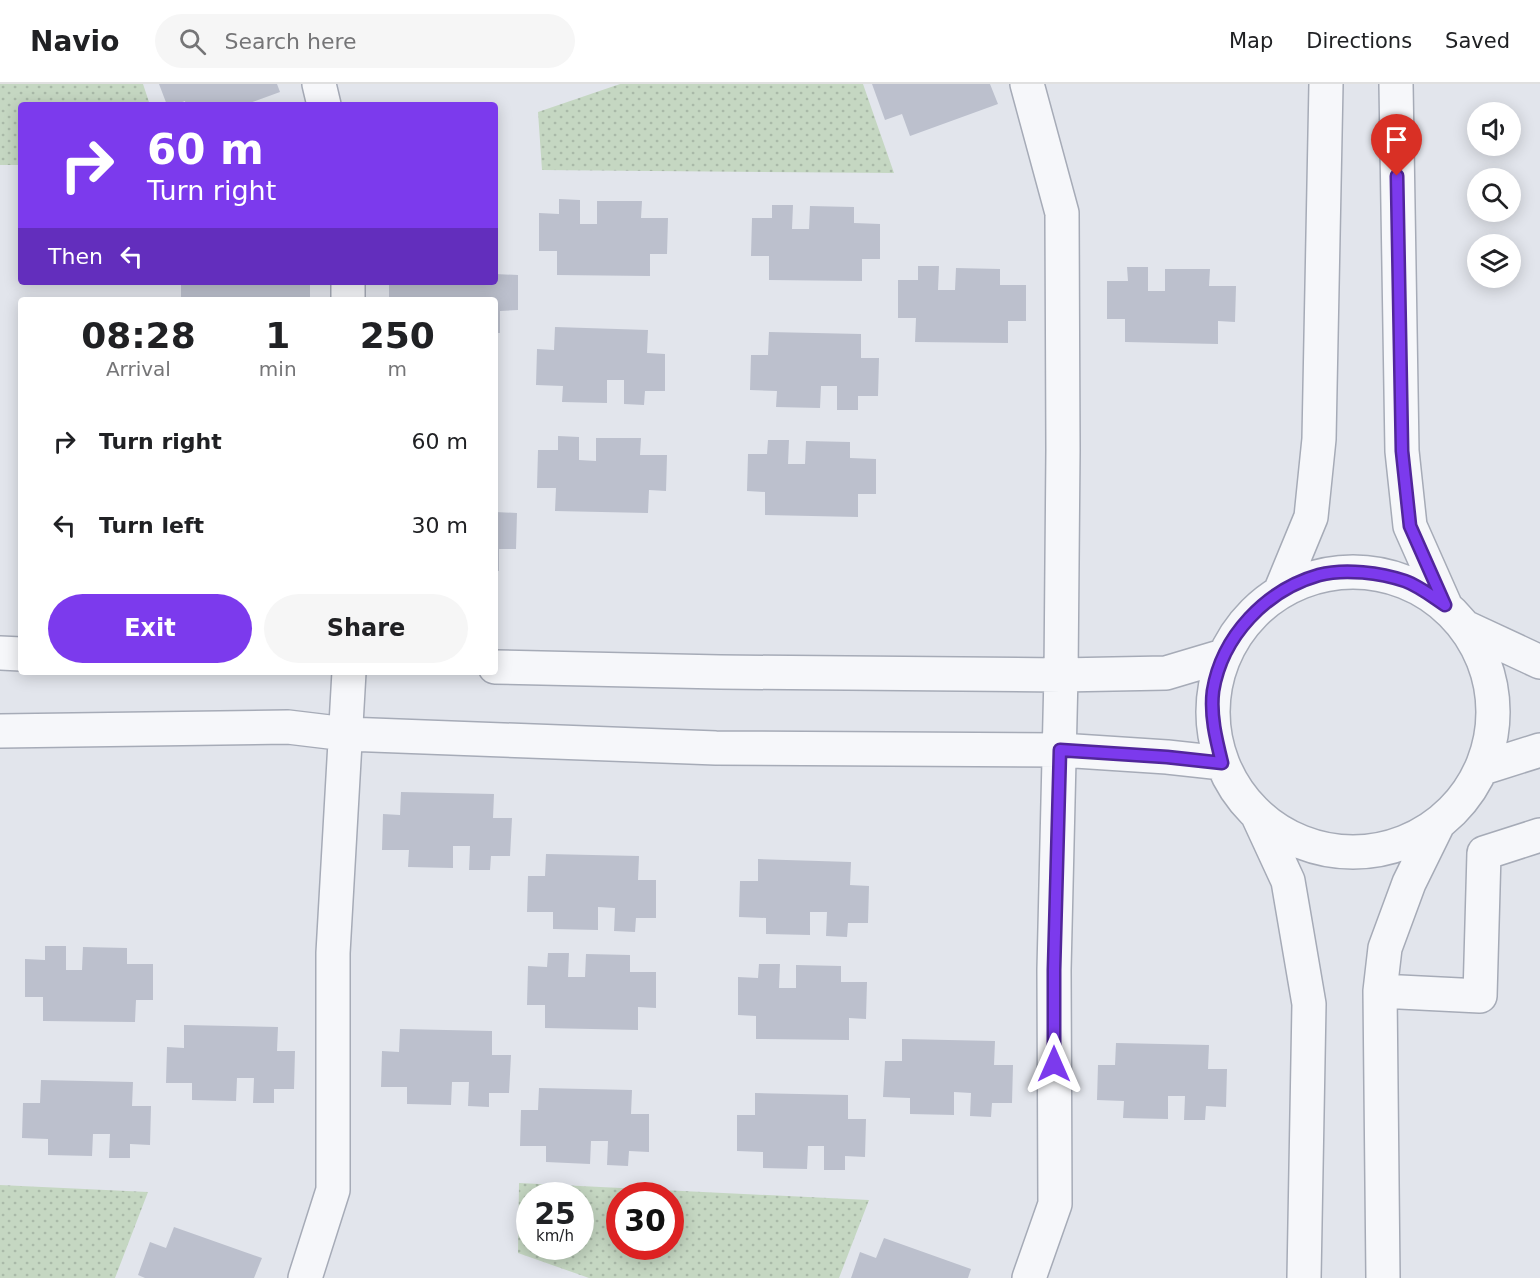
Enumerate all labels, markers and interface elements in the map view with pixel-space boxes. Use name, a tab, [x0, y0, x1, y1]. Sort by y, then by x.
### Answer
search box	[155, 14, 575, 68]
text: Navio	[30, 25, 119, 58]
icon: search	[176, 25, 209, 58]
text: Search here	[224, 29, 357, 54]
text: Map	[1229, 29, 1273, 53]
text: Directions	[1306, 29, 1412, 53]
text: Saved	[1445, 29, 1510, 53]
map controls	[1467, 102, 1521, 288]
button: sound	[1467, 102, 1521, 156]
pin	[1371, 114, 1422, 176]
icon: arrive	[1380, 123, 1413, 156]
text: 60 m	[147, 125, 264, 174]
icon: right	[48, 126, 126, 204]
button: search	[1467, 168, 1521, 222]
text: Turn right	[147, 175, 276, 206]
button: layers	[1467, 234, 1521, 288]
icon: left	[115, 240, 148, 273]
text: Then	[48, 244, 103, 269]
text: 08:28	[81, 315, 196, 356]
text: 1	[265, 315, 290, 356]
text: 250	[360, 315, 435, 356]
text: Arrival	[106, 357, 171, 381]
text: min	[259, 357, 297, 381]
text: m	[388, 357, 407, 381]
icon: right	[48, 425, 81, 458]
text: Turn right	[99, 429, 222, 454]
text: 60 m	[412, 429, 468, 454]
icon: left	[48, 509, 81, 542]
text: Turn left	[99, 513, 204, 538]
text: 30 m	[412, 513, 468, 538]
button: Exit	[48, 594, 252, 663]
button: Share	[264, 594, 468, 663]
position arrow	[1022, 1032, 1086, 1096]
speed limit sign: 30	[606, 1182, 684, 1260]
text: 25	[534, 1196, 576, 1231]
text: km/h	[536, 1227, 574, 1245]

